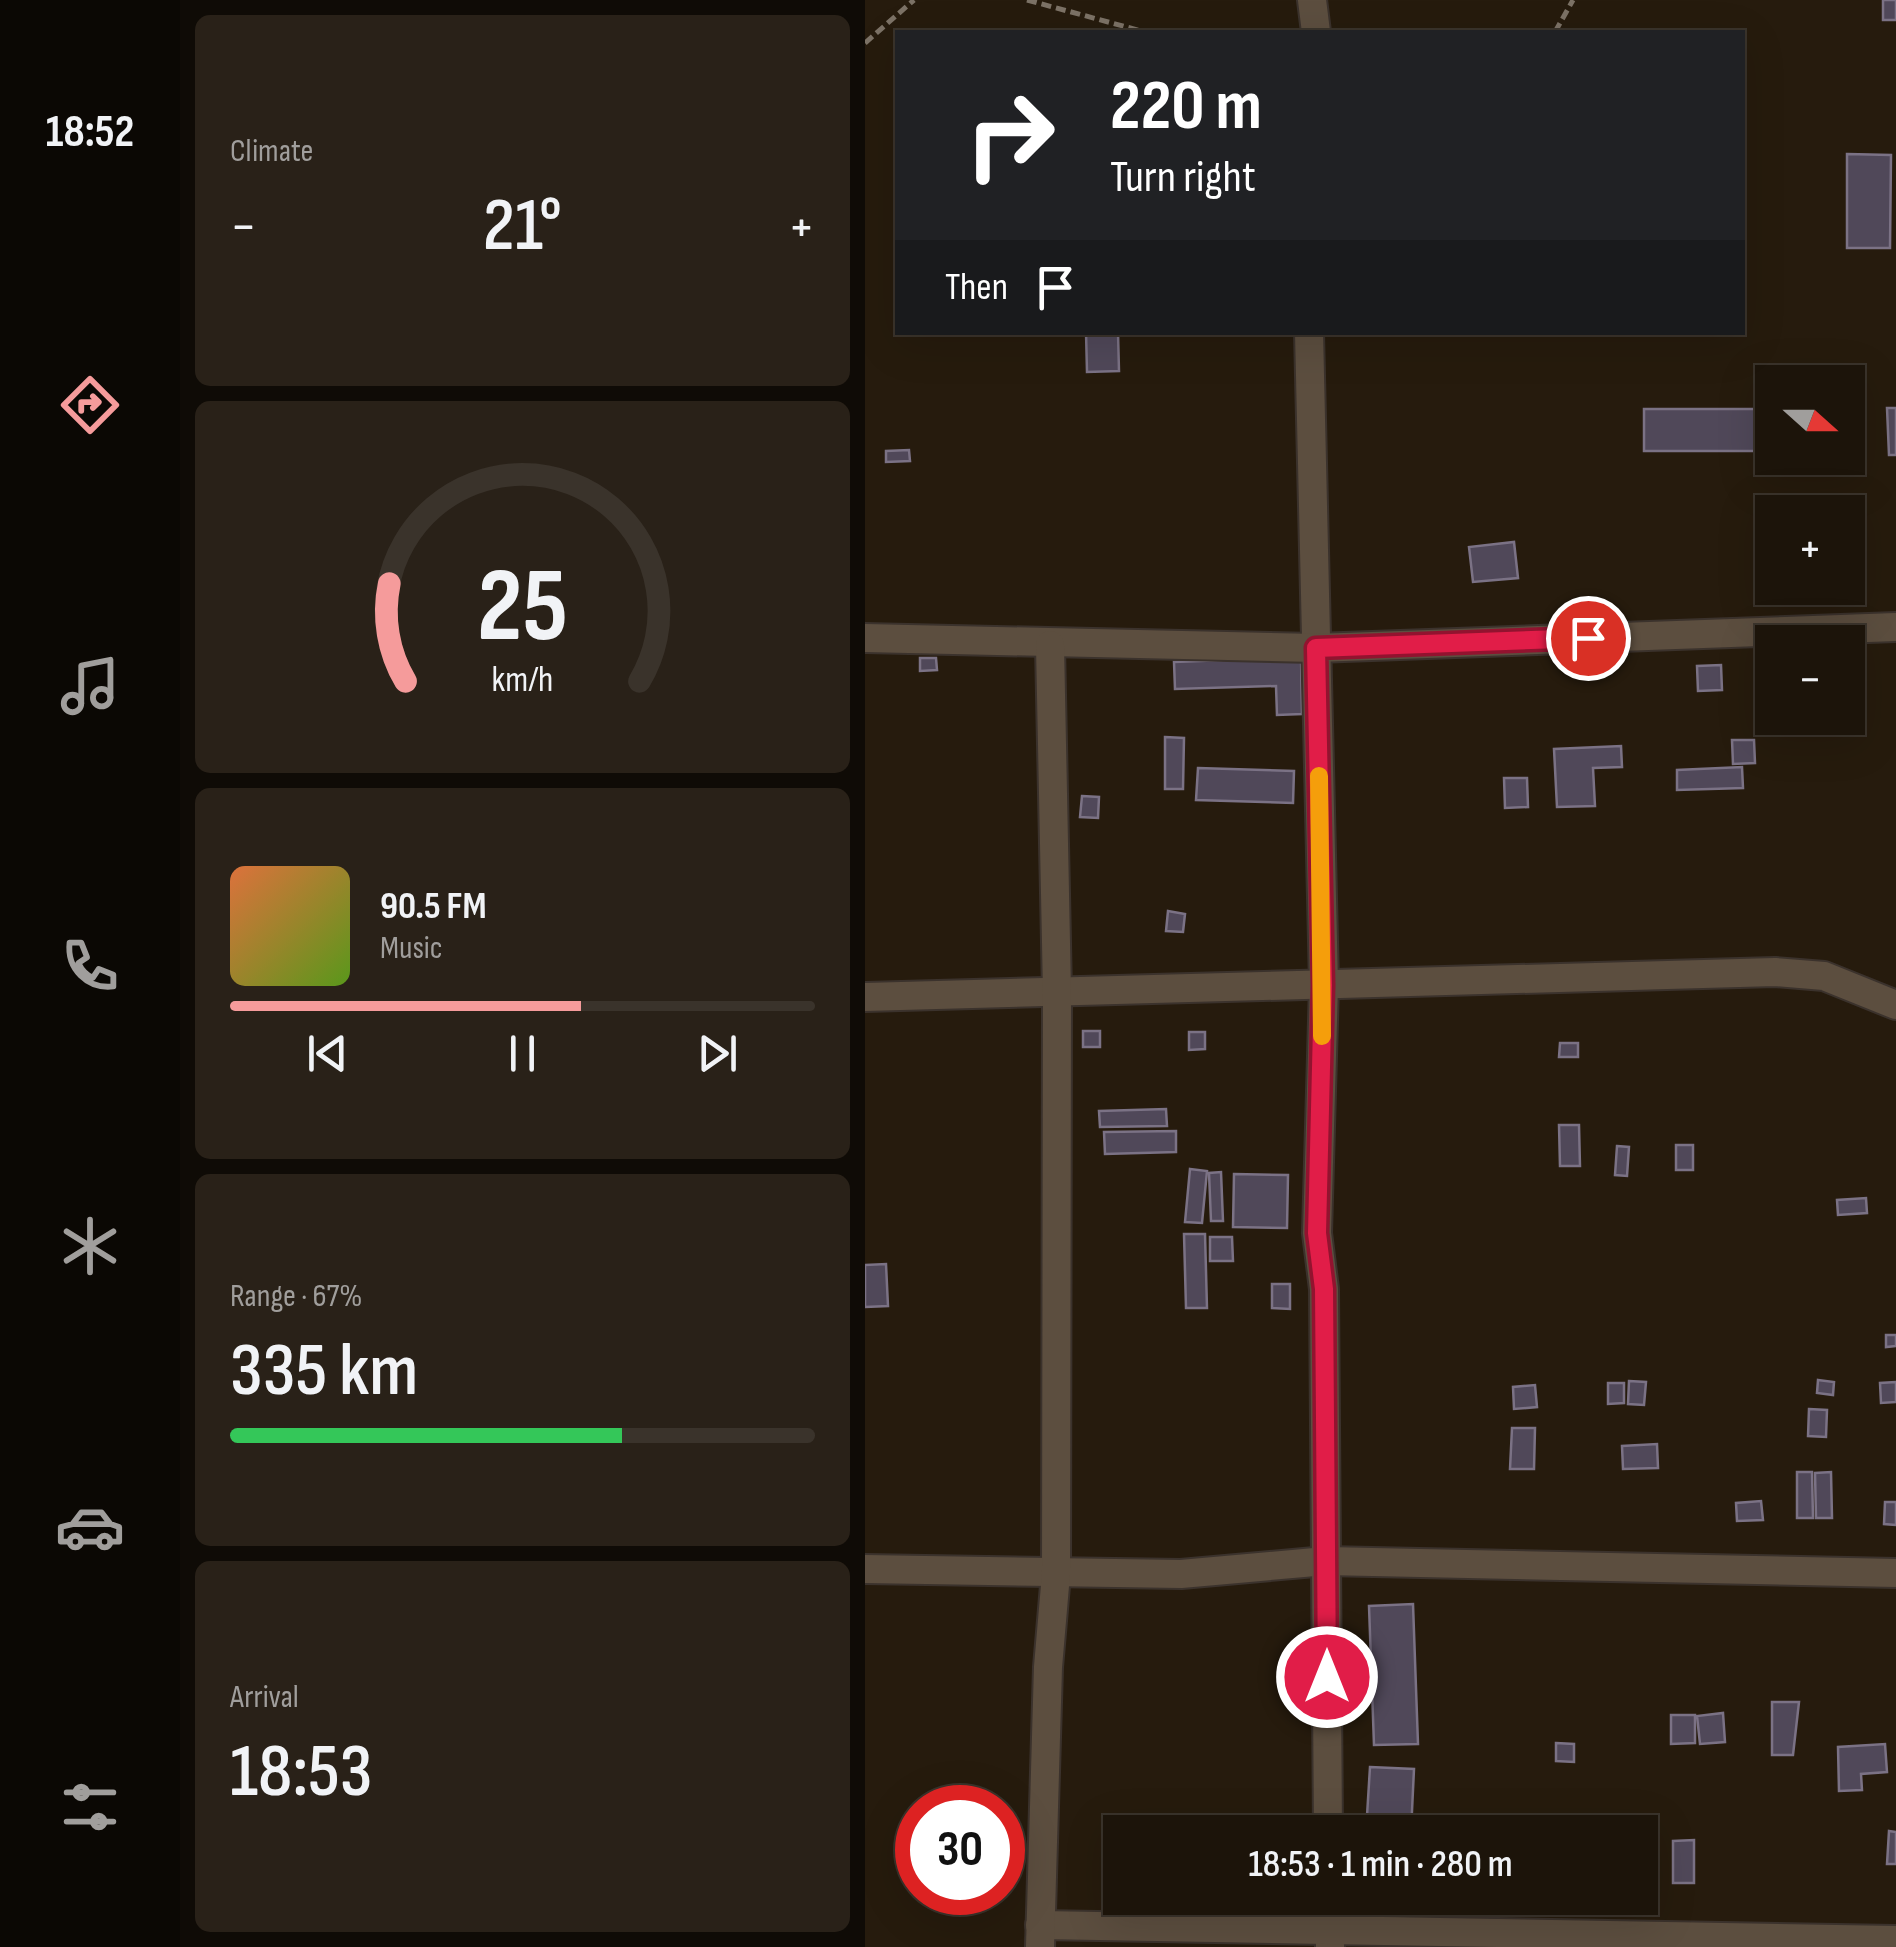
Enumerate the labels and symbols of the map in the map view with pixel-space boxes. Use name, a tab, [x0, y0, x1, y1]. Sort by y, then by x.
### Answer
north arrow	[1755, 365, 1865, 475]
pin	[1546, 596, 1631, 681]
position arrow	[1275, 1625, 1379, 1729]
speed limit sign: 30	[895, 1785, 1025, 1915]

